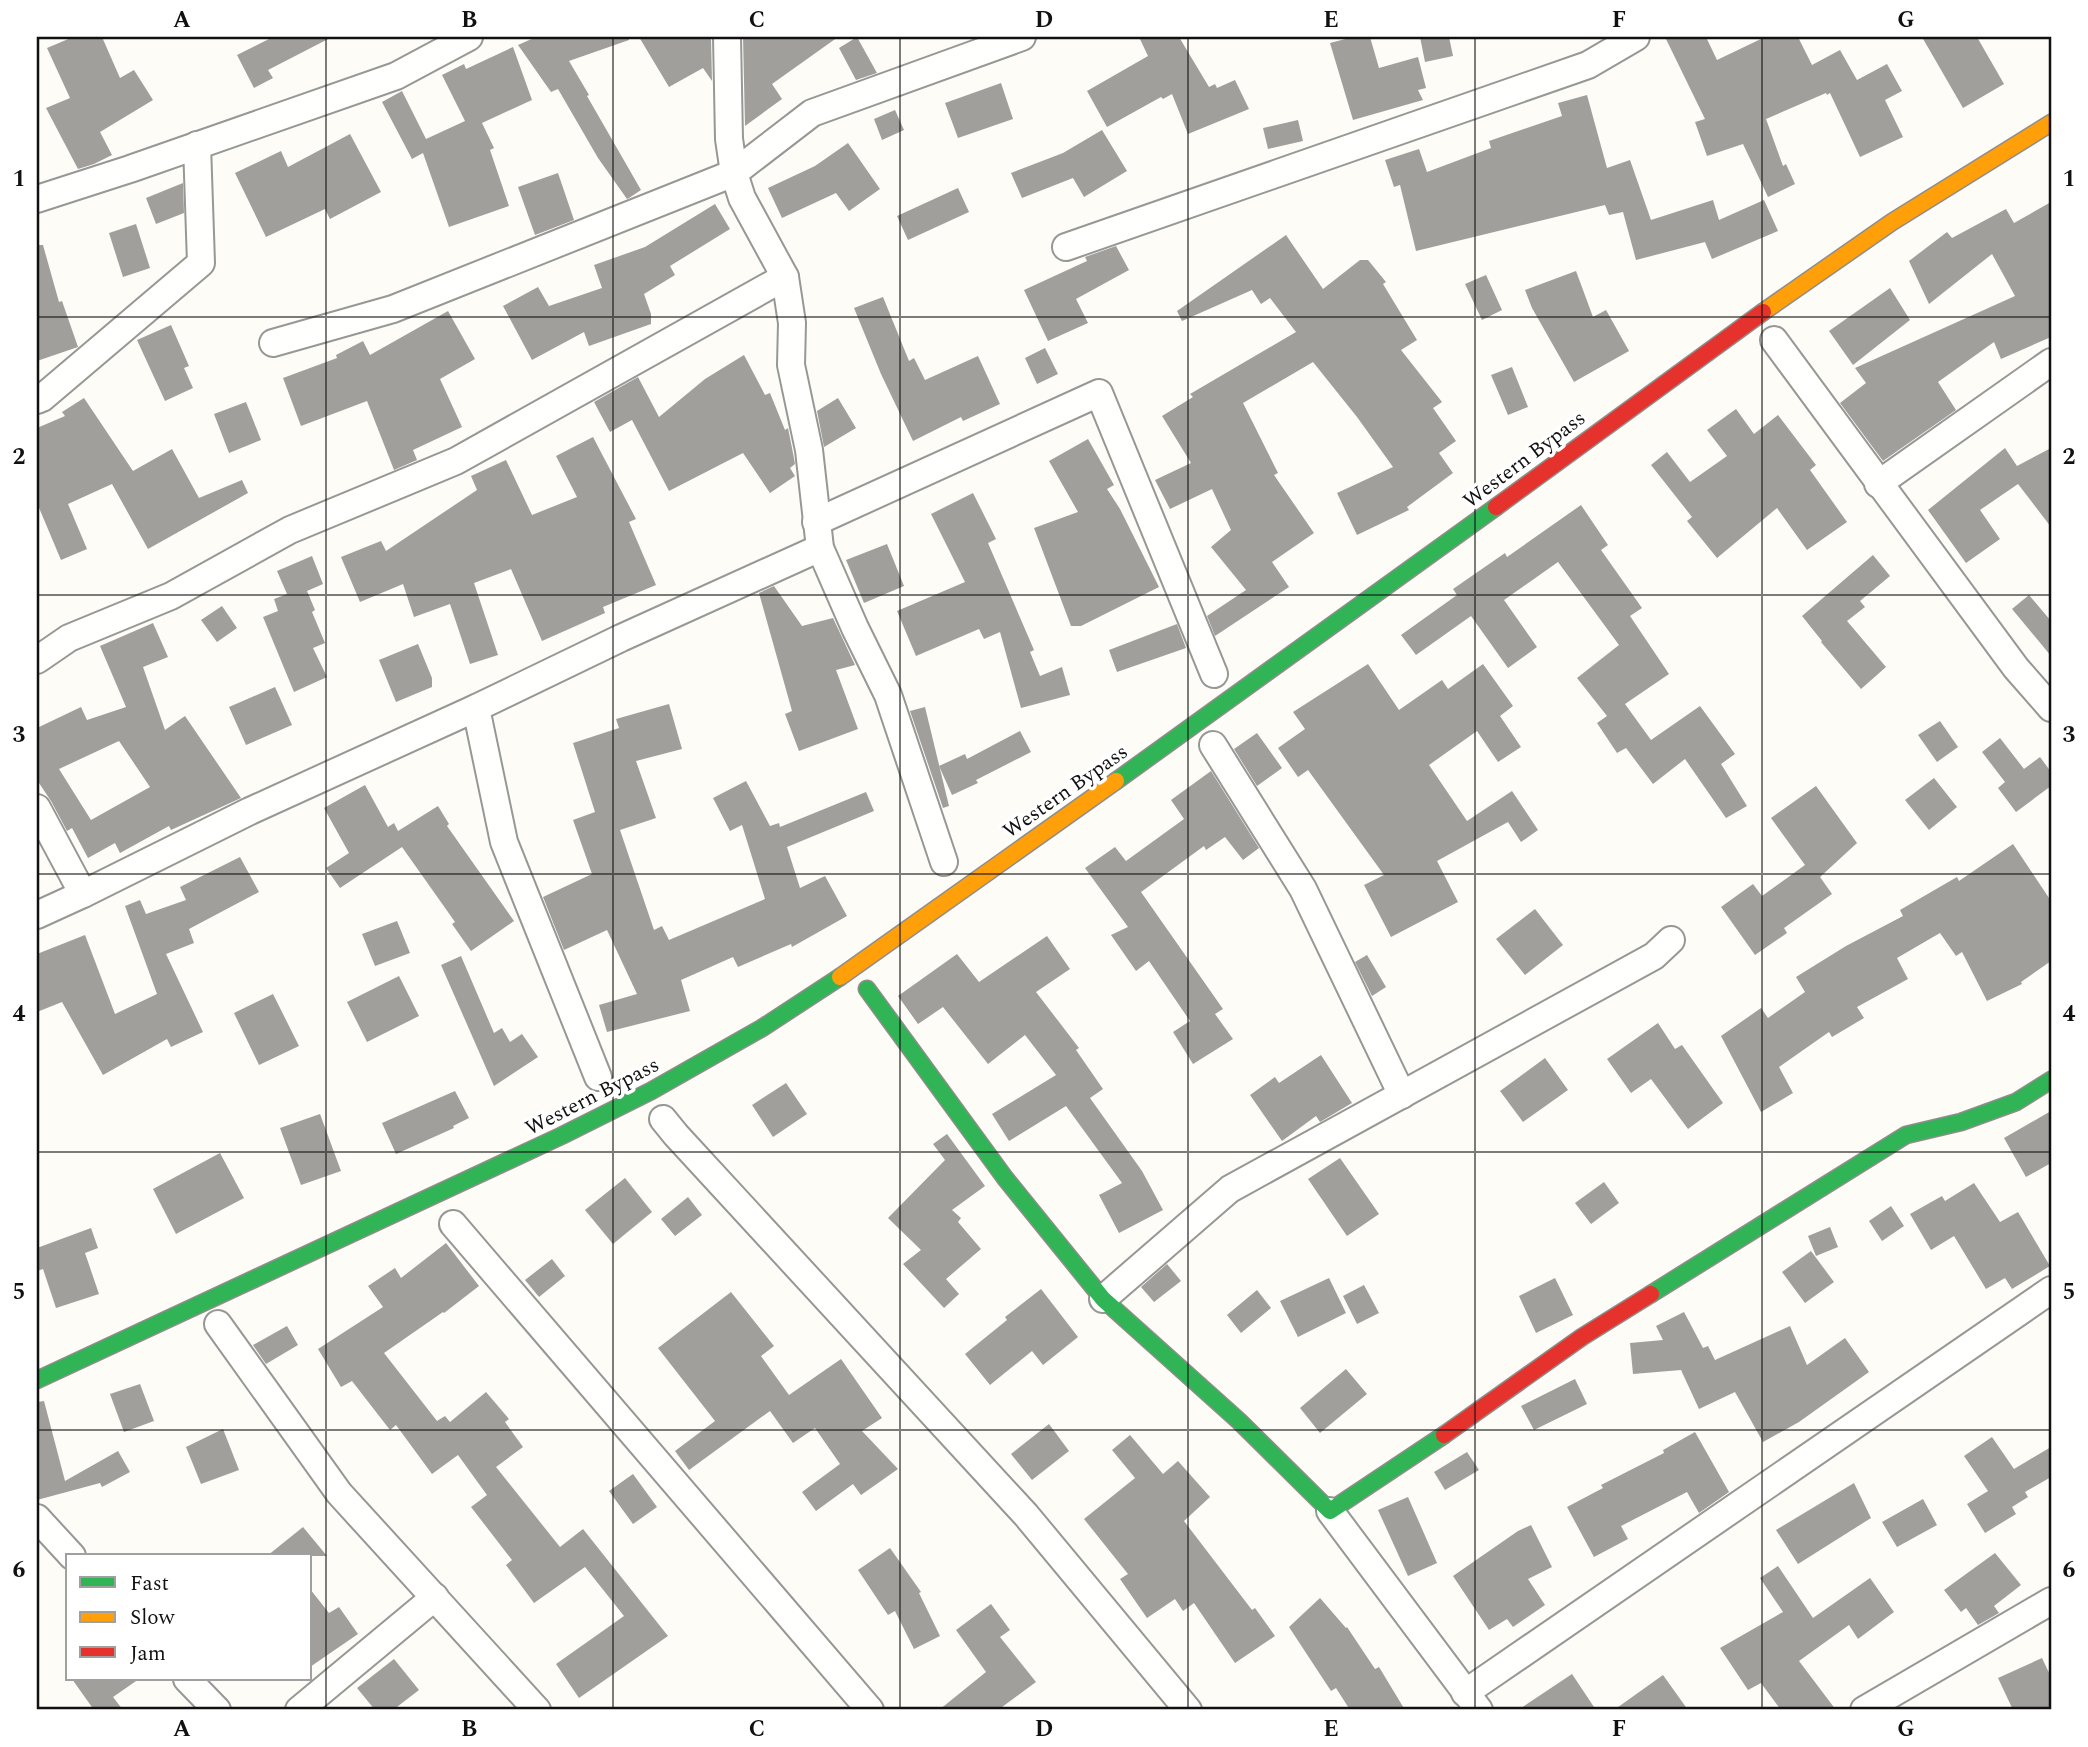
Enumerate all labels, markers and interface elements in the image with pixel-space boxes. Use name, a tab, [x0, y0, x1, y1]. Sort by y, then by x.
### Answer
text: A	[173, 3, 191, 38]
text: B	[461, 3, 477, 38]
text: C	[749, 3, 765, 38]
text: D	[1035, 3, 1053, 38]
text: E	[1323, 3, 1339, 38]
text: F	[1612, 3, 1626, 38]
text: G	[1897, 3, 1915, 38]
text: 1	[13, 162, 25, 197]
text: 1	[2063, 162, 2075, 197]
street label: Western Bypass	[1456, 403, 1593, 517]
text: 2	[13, 440, 26, 475]
text: 2	[2063, 440, 2076, 475]
text: 3	[13, 718, 26, 753]
text: 3	[2063, 718, 2076, 753]
street label: Western Bypass	[996, 737, 1135, 847]
text: 4	[13, 997, 26, 1032]
text: 4	[2063, 997, 2076, 1032]
street label: Western Bypass	[520, 1049, 665, 1144]
text: 5	[13, 1275, 25, 1310]
text: 5	[2063, 1275, 2075, 1310]
text: 6	[13, 1553, 26, 1588]
text: 6	[2063, 1553, 2076, 1588]
legend	[66, 1554, 312, 1680]
text: Fast	[130, 1568, 169, 1600]
text: Slow	[130, 1602, 176, 1634]
text: Jam	[130, 1638, 166, 1670]
text: A	[173, 1712, 191, 1747]
text: B	[461, 1712, 477, 1747]
text: C	[749, 1712, 765, 1747]
text: D	[1035, 1712, 1053, 1747]
text: E	[1323, 1712, 1339, 1747]
text: F	[1612, 1712, 1626, 1747]
text: G	[1897, 1712, 1915, 1747]

